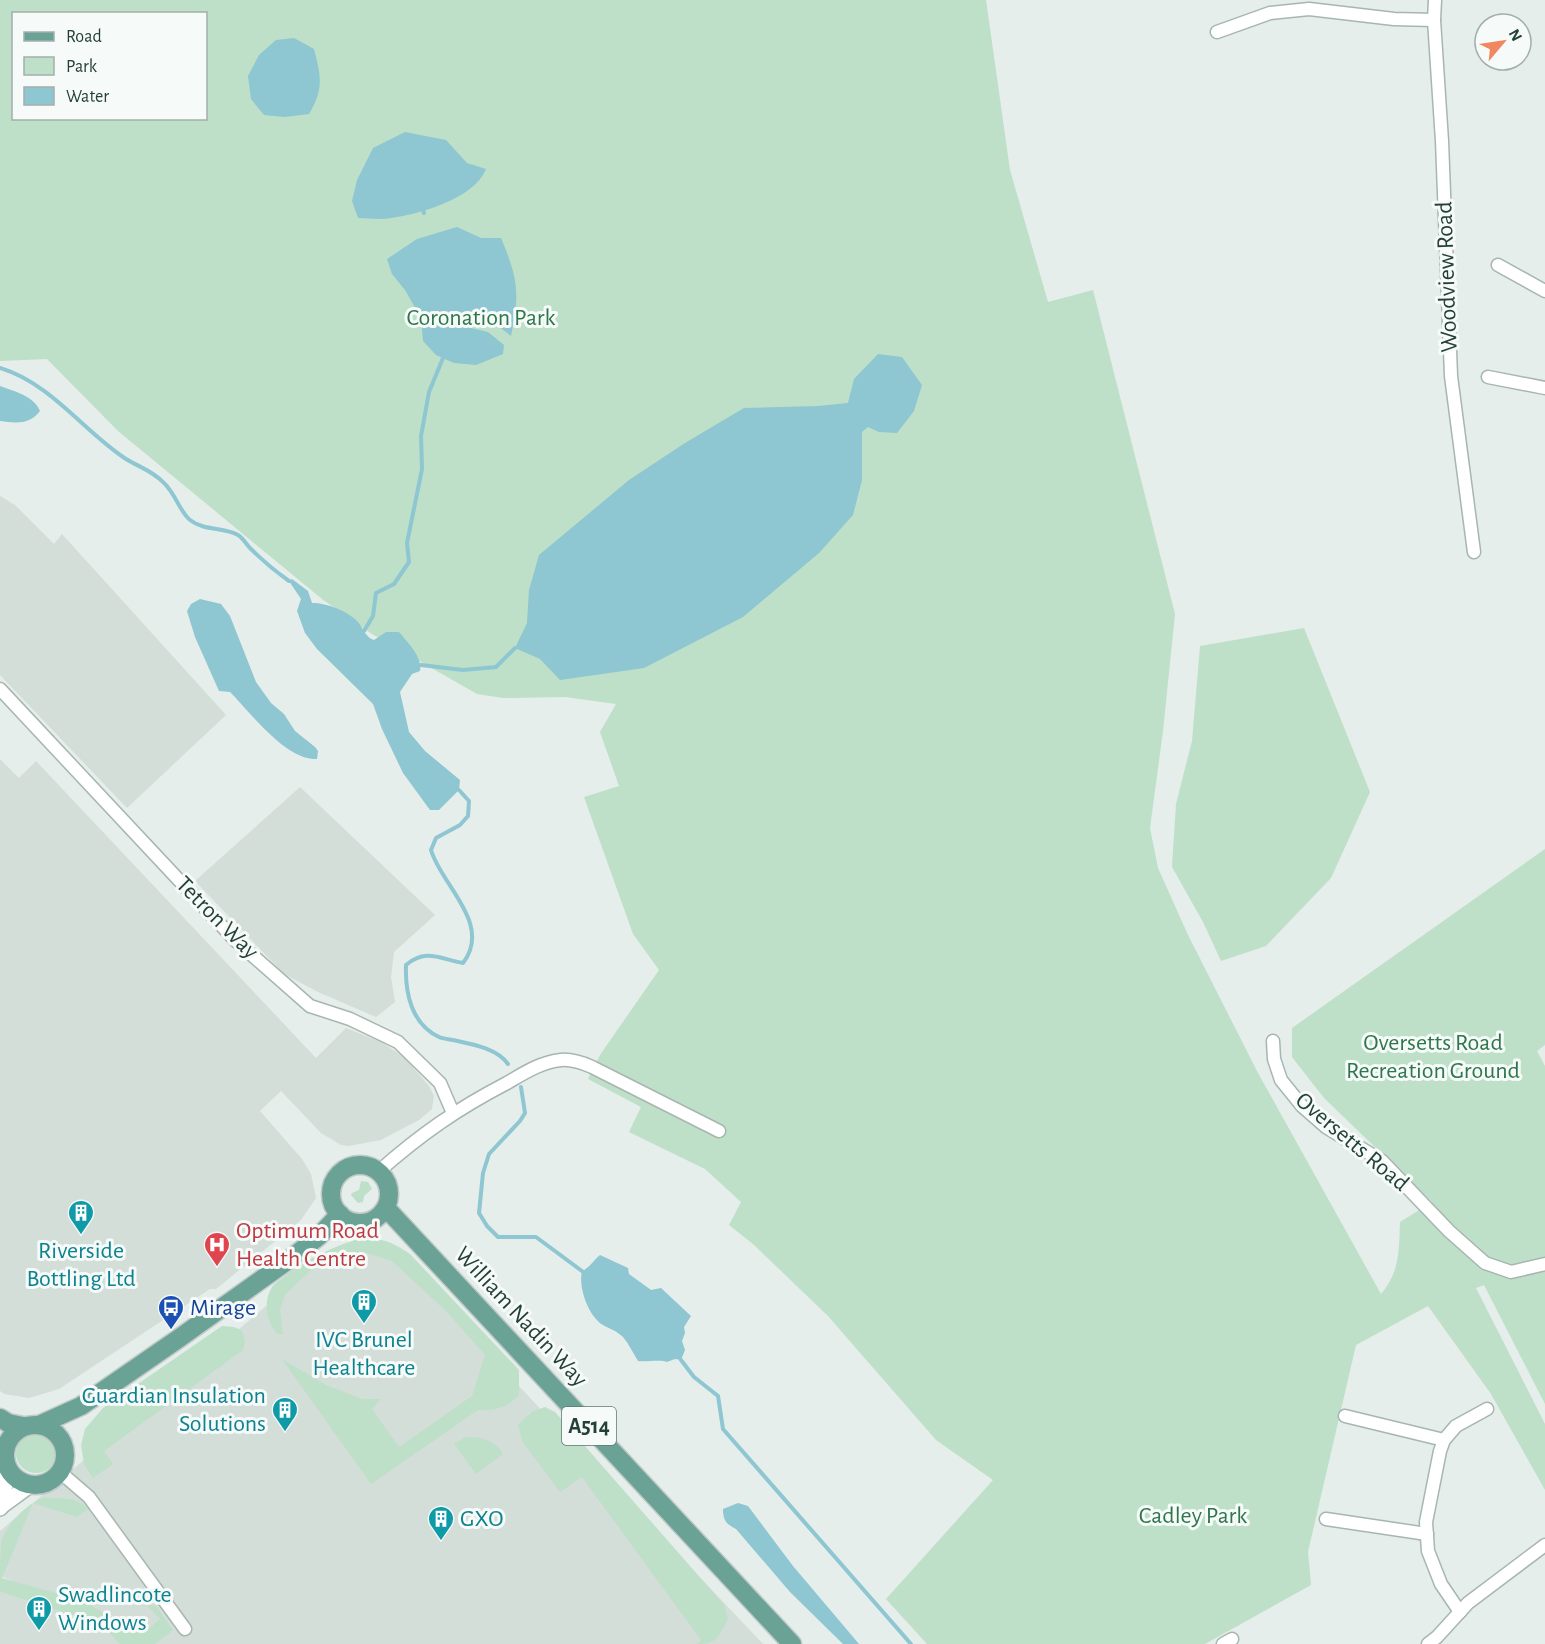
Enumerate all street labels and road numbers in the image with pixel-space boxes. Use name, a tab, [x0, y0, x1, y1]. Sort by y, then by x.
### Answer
street label: Woodview Road	[1432, 201, 1462, 353]
street label: Tetron Way	[171, 872, 263, 964]
street label: Oversetts Road	[1291, 1088, 1413, 1196]
street label: William Nadin Way	[450, 1242, 592, 1392]
road number: A514	[562, 1407, 616, 1445]

